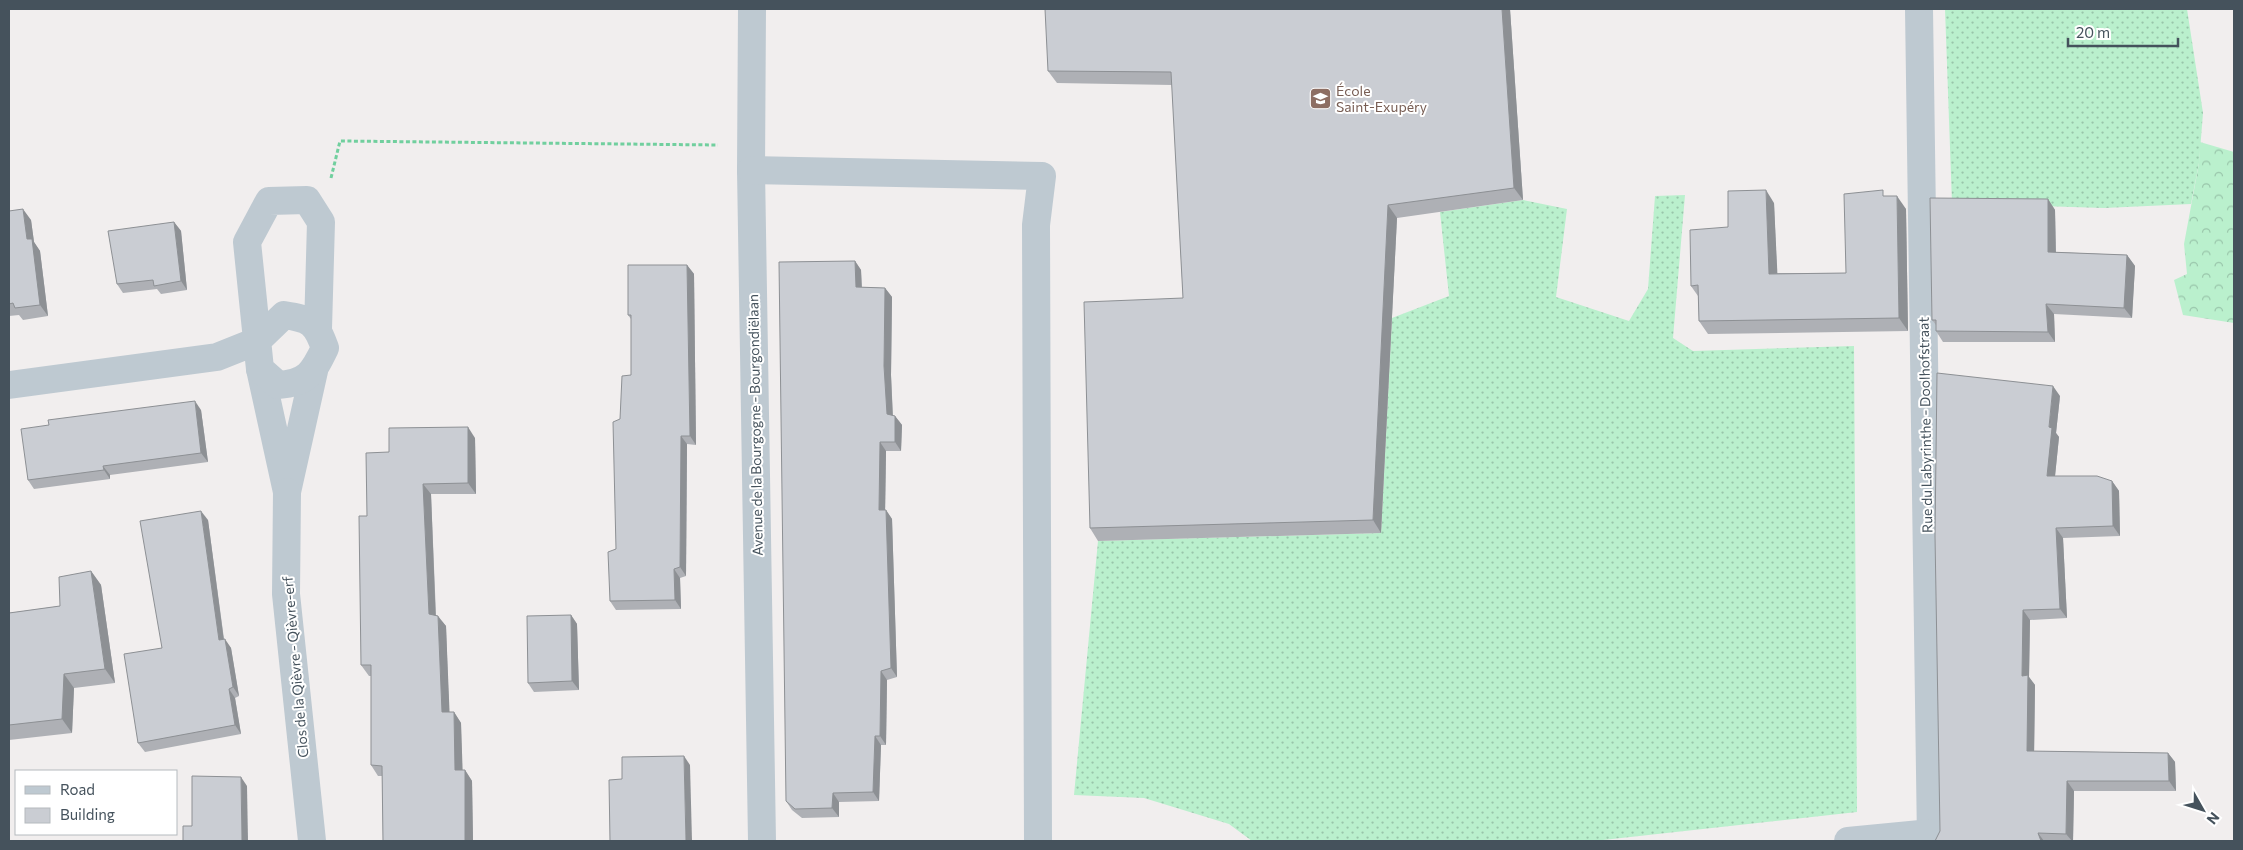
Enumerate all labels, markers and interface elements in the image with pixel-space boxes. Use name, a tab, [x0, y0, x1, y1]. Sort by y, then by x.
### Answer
scale bar	[2068, 15, 2178, 47]
text: 20 m	[2076, 23, 2110, 41]
place label: École Saint-Exupéry	[1336, 82, 1427, 115]
school or university icon: École Saint-Exupéry	[1308, 86, 1332, 110]
street label: Avenue de la Bourgogne - Bourgondiëlaan	[744, 294, 766, 556]
street label: Rue du Labyrinthe - Doolhofstraat	[1915, 317, 1935, 533]
street label: Clos de la Qièvre - Qièvre-erf	[279, 575, 311, 758]
legend	[15, 770, 178, 835]
text: Road	[60, 780, 95, 798]
north arrow	[2178, 785, 2228, 835]
text: Building	[60, 805, 115, 823]
text: N	[2204, 809, 2223, 828]

